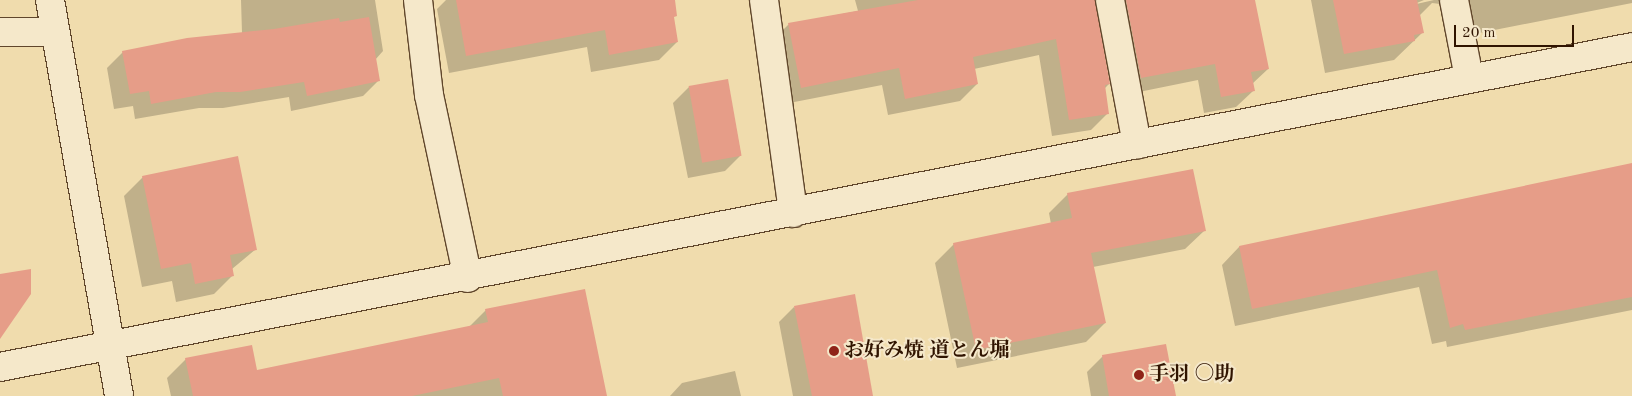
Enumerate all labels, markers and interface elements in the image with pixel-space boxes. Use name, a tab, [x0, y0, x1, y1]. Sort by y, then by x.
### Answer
scale bar	[1457, 15, 1577, 47]
text: 20 m	[1462, 26, 1496, 41]
place label: お好み焼 道とん堀	[844, 339, 1010, 363]
marker: お好み焼 道とん堀	[828, 345, 840, 357]
place label: 手羽 ○助	[1149, 363, 1235, 387]
marker: 手羽 ○助	[1133, 369, 1145, 381]

